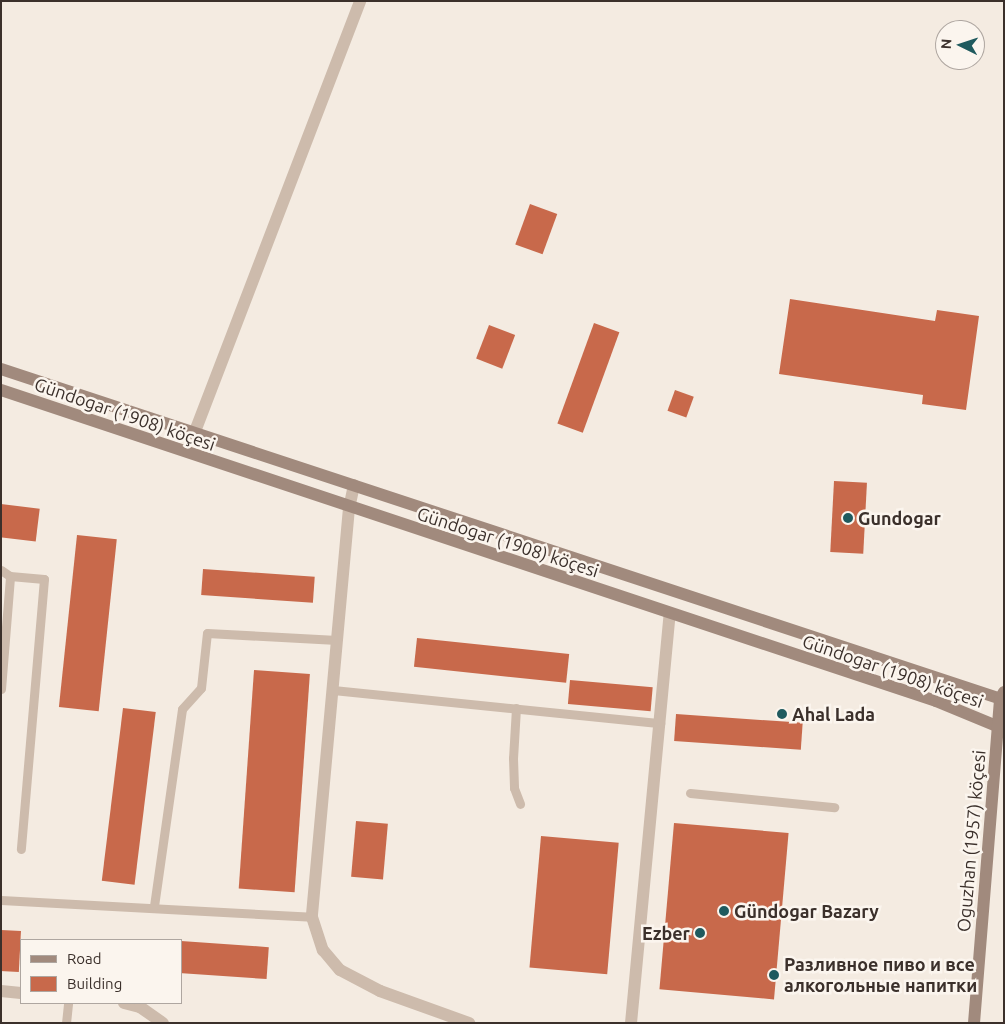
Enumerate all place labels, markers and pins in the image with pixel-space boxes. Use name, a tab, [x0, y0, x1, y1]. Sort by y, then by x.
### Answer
place label: Gundogar	[858, 507, 941, 529]
marker: Gundogar	[842, 512, 854, 524]
place label: Ahal Lada	[792, 703, 875, 725]
marker: Ahal Lada	[776, 708, 788, 720]
place label: Gündogar Bazary	[734, 900, 879, 922]
marker: Gündogar Bazary	[718, 905, 730, 917]
place label: Ezber	[642, 922, 690, 944]
marker: Ezber	[694, 927, 706, 939]
place label: Разливное пиво и все алкогольные напитки	[784, 954, 977, 996]
marker: Разливное пиво и все алкогольные напитки	[768, 969, 780, 981]

